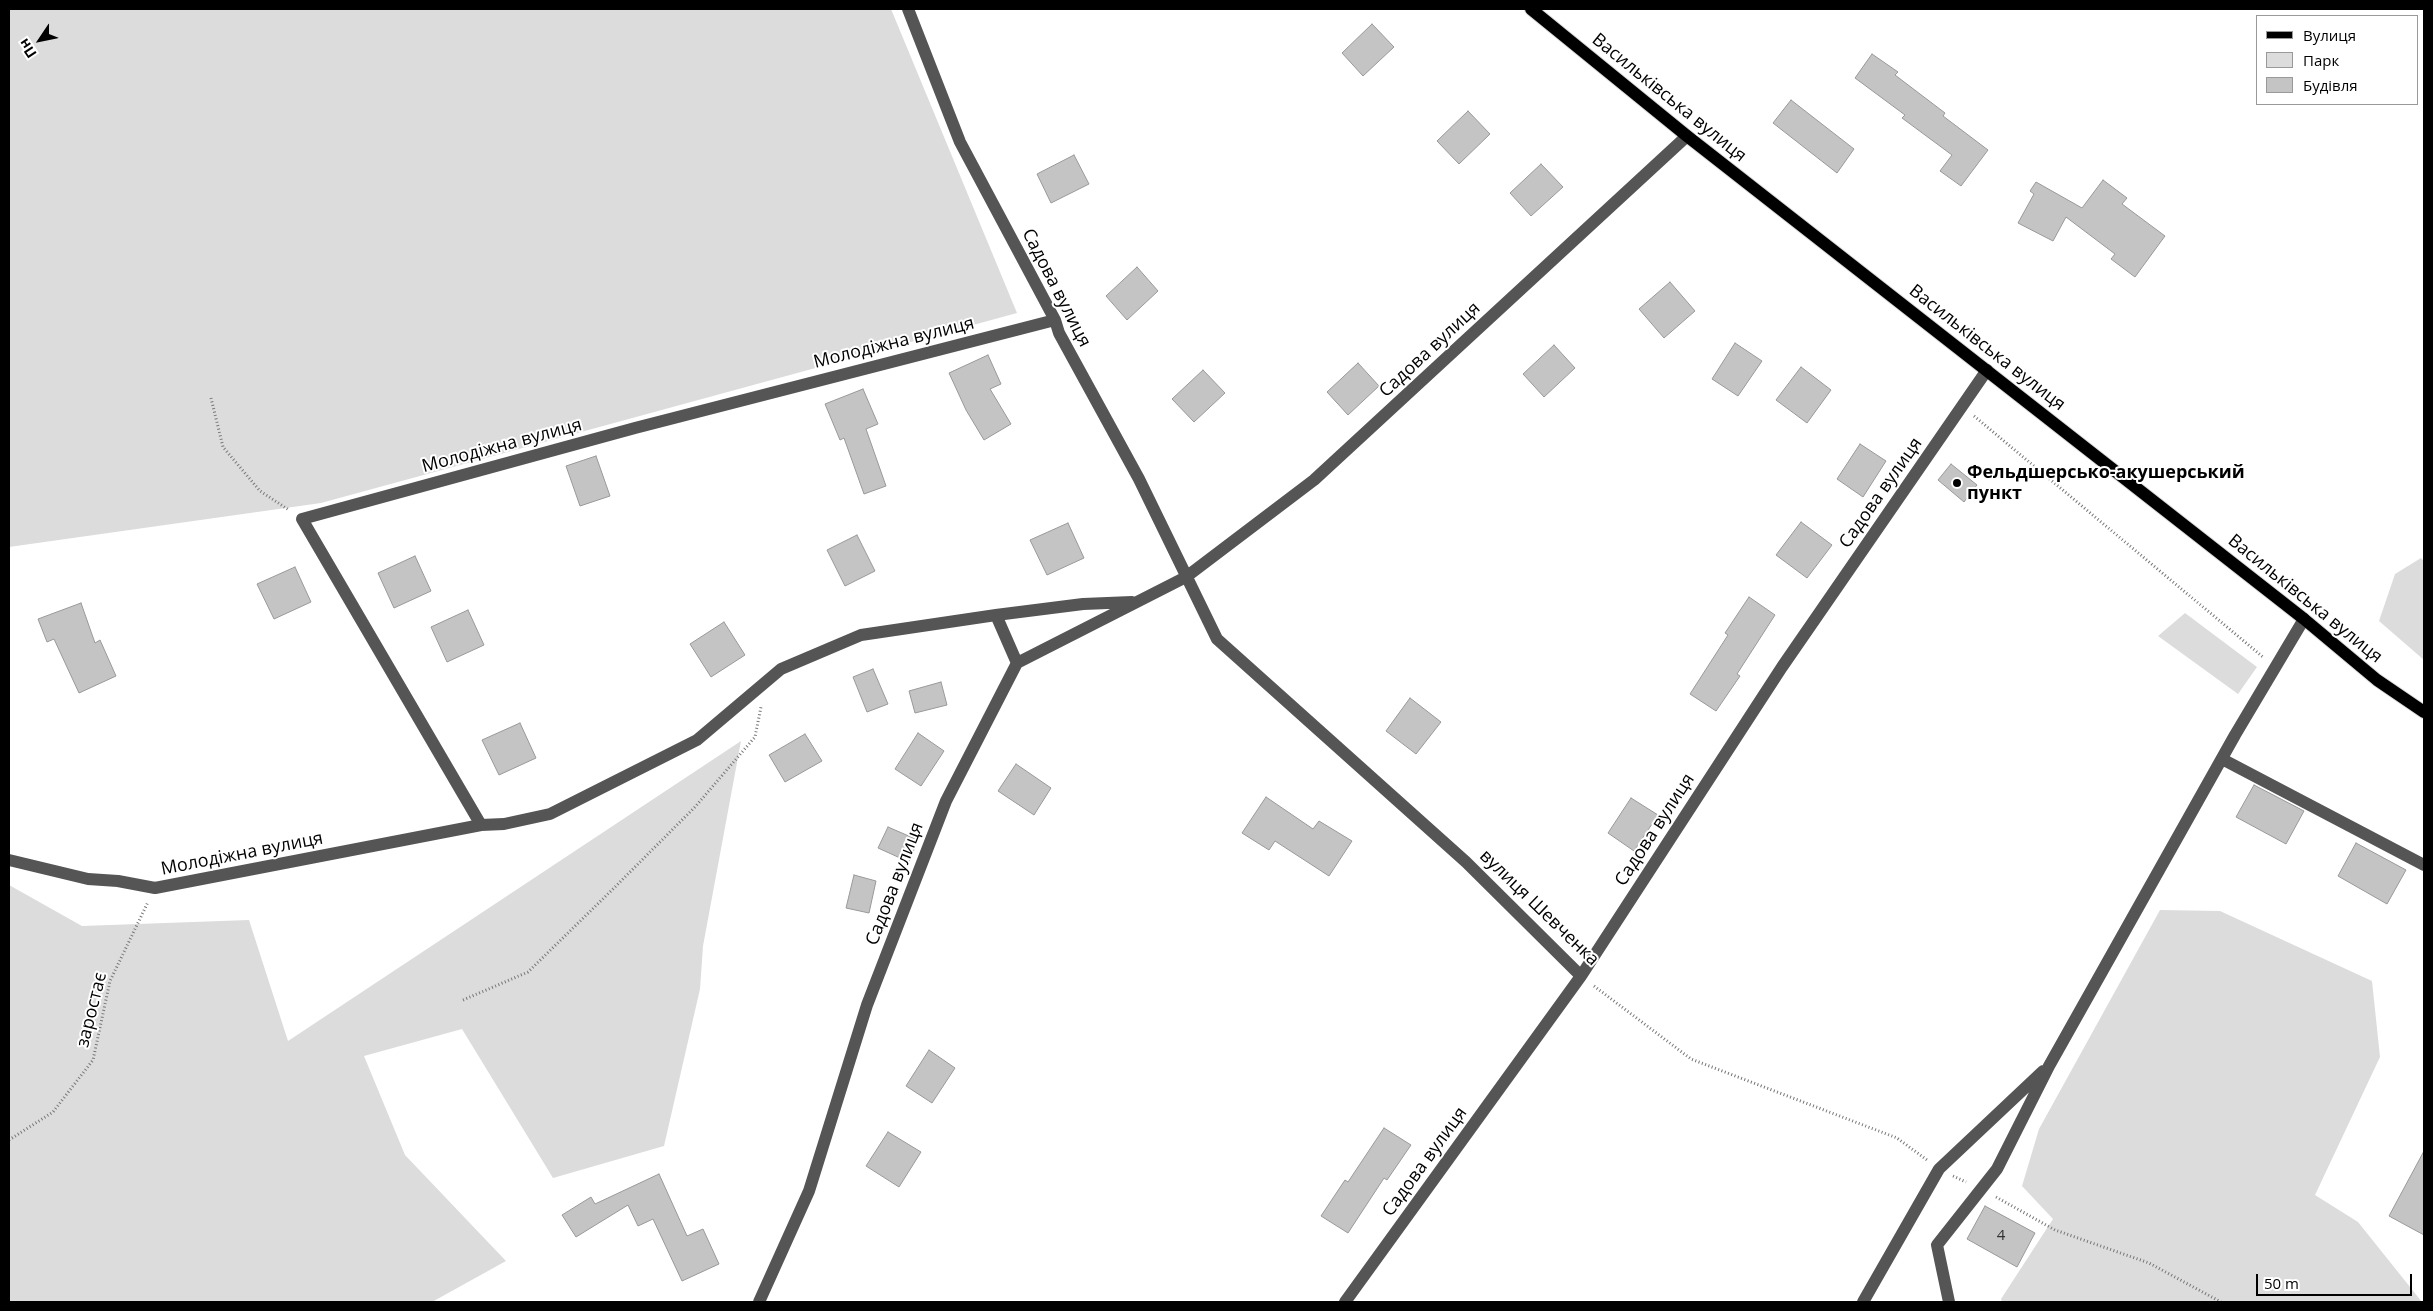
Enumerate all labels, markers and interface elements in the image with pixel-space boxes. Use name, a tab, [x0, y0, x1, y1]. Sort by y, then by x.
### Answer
north arrow	[15, 15, 65, 65]
legend	[2256, 15, 2418, 105]
text: Вулиця	[2303, 25, 2356, 45]
street label: Васильківська вулиця	[1587, 29, 1751, 167]
text: Пн	[14, 35, 41, 62]
text: Парк	[2303, 50, 2339, 70]
text: Будівля	[2303, 75, 2358, 95]
street label: Садова вулиця	[1017, 225, 1095, 351]
street label: Васильківська вулиця	[1905, 280, 2069, 416]
street label: Садова вулиця	[1375, 298, 1485, 402]
street label: Молодіжна вулиця	[812, 313, 976, 373]
street label: Молодіжна вулиця	[420, 414, 584, 478]
street label: Садова вулиця	[1835, 434, 1927, 552]
place label: Фельдшерсько-акушерський пункт	[1967, 462, 2245, 504]
marker: Фельдшерсько-акушерський пункт	[1951, 477, 1963, 489]
street label: Васильківська вулиця	[2223, 530, 2387, 668]
street label: Садова вулиця	[1611, 770, 1699, 890]
street label: Садова вулиця	[862, 820, 928, 948]
street label: Молодіжна вулиця	[159, 828, 325, 880]
street label: вулиця Шевченка	[1475, 845, 1603, 971]
street label: заростає	[72, 970, 112, 1050]
street label: Садова вулиця	[1378, 1103, 1472, 1221]
house number: 4	[1997, 1227, 2005, 1245]
scale bar	[2258, 1264, 2414, 1296]
text: 50 m	[2264, 1273, 2299, 1293]

